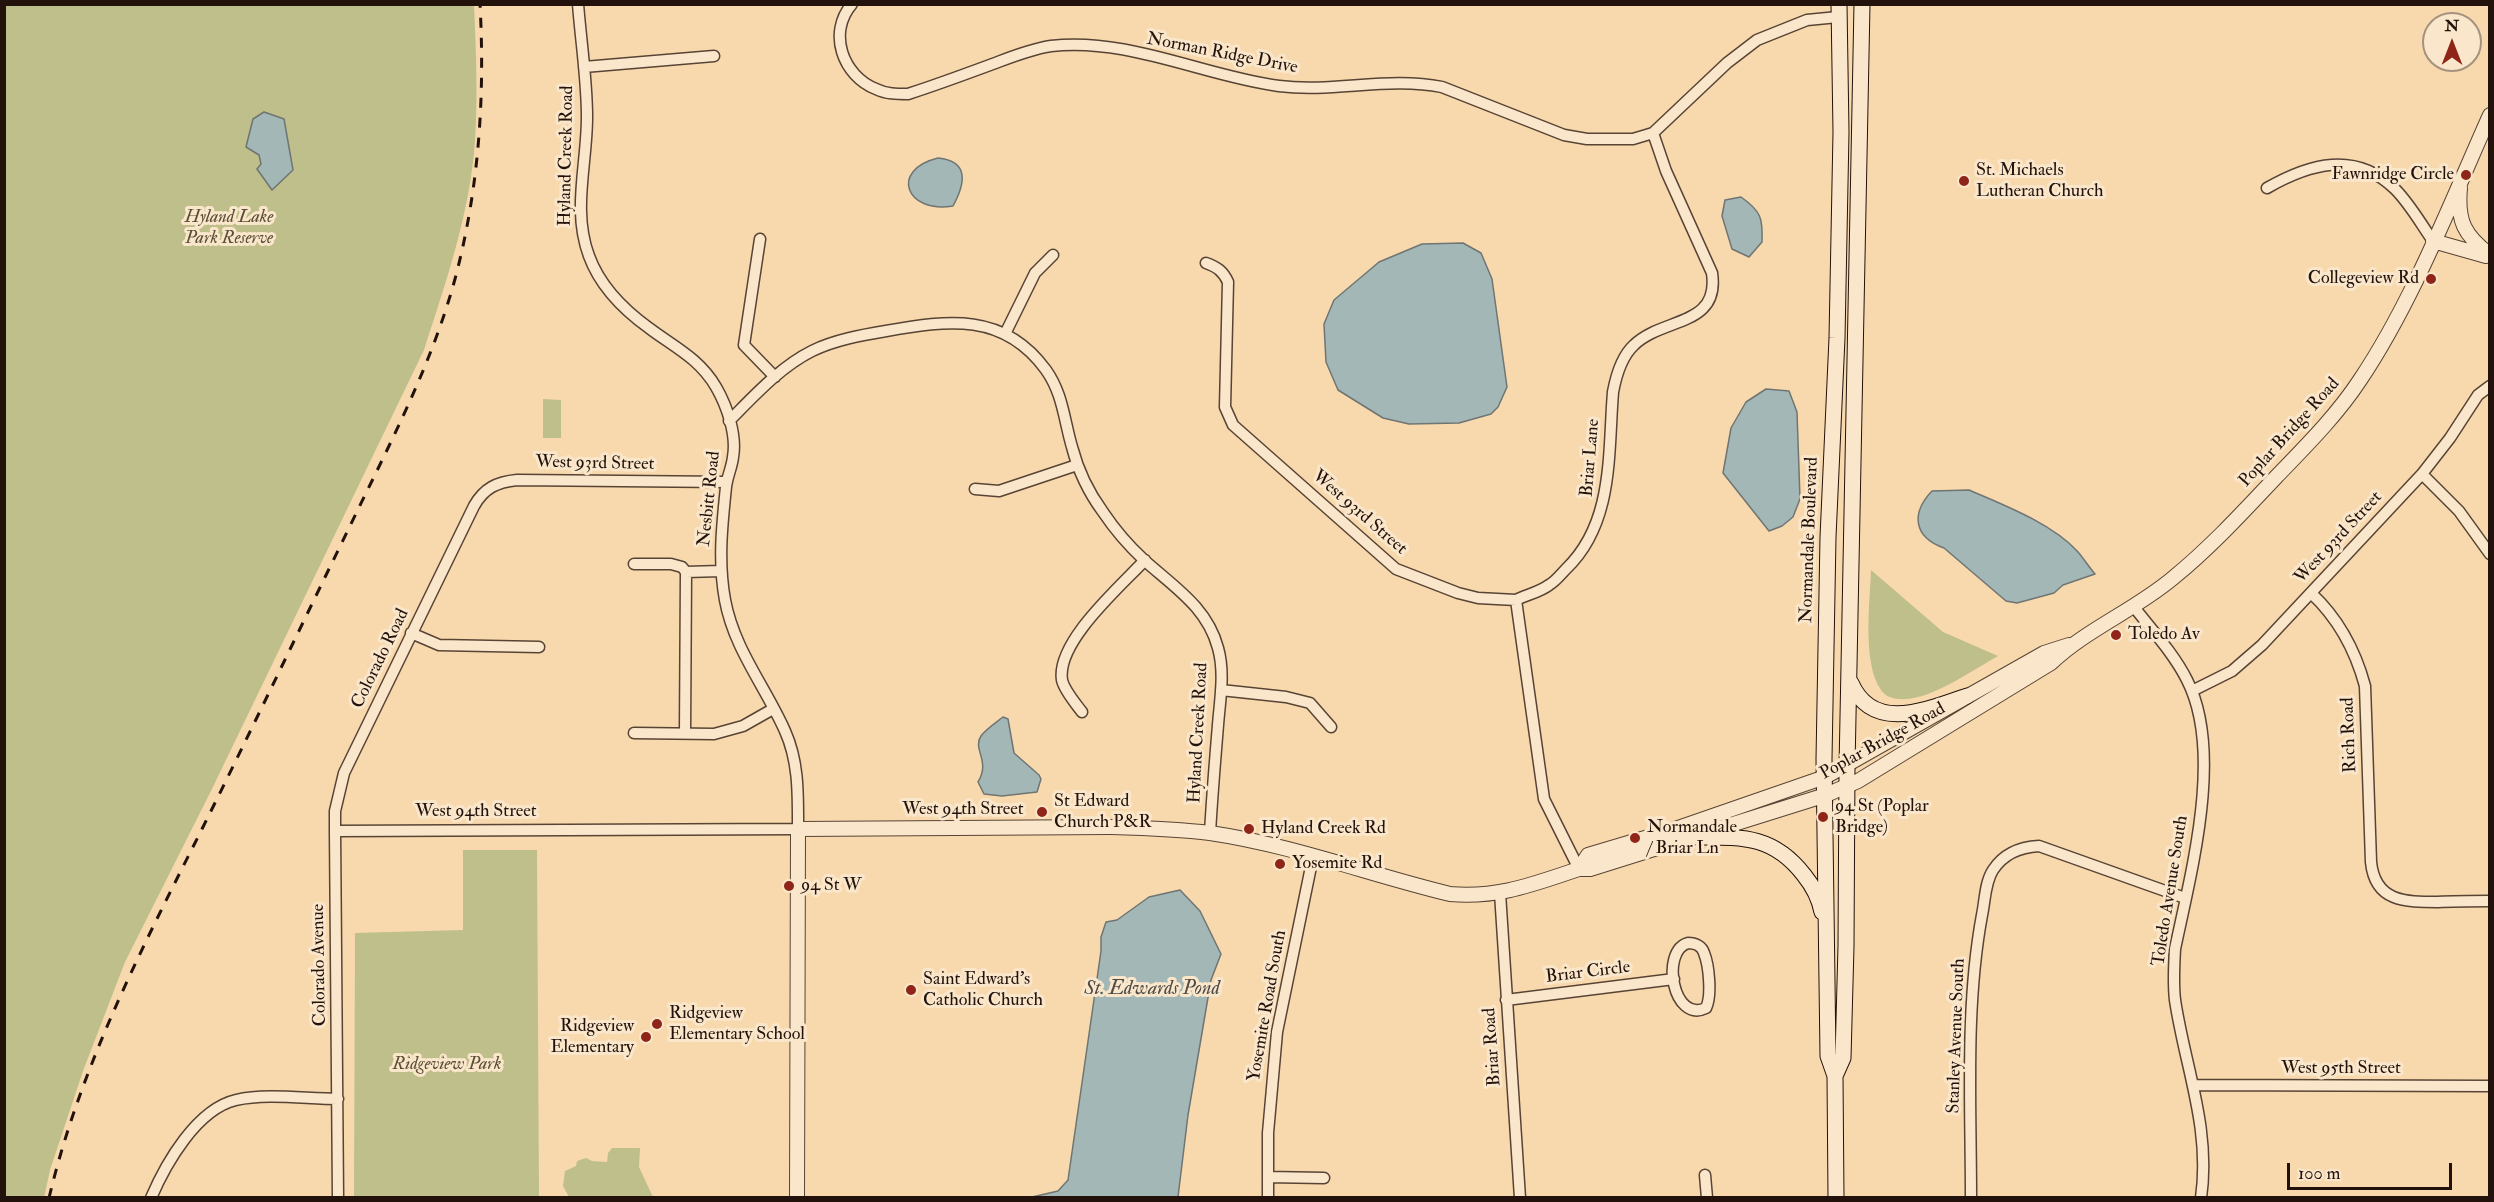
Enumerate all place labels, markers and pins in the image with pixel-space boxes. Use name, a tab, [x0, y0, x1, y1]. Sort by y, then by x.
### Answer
place label: St. Michaels Lutheran Church	[1976, 160, 2103, 202]
place label: Fawnridge Circle	[2331, 164, 2454, 186]
marker: Fawnridge Circle	[2459, 168, 2473, 182]
marker: St. Michaels Lutheran Church	[1957, 174, 1971, 188]
place label: Collegeview Rd	[2308, 268, 2419, 290]
marker: Collegeview Rd	[2424, 272, 2438, 286]
place label: Toledo Av	[2128, 624, 2200, 646]
marker: Toledo Av	[2109, 628, 2123, 642]
place label: St Edward Church P&R	[1054, 791, 1151, 834]
place label: 94 St (Poplar Bridge)	[1835, 796, 1929, 838]
marker: St Edward Church P&R	[1035, 805, 1049, 819]
marker: 94 St (Poplar Bridge)	[1816, 810, 1830, 824]
place label: Normandale / Briar Ln	[1647, 817, 1737, 860]
place label: Hyland Creek Rd	[1261, 818, 1386, 840]
marker: Hyland Creek Rd	[1242, 822, 1256, 836]
marker: Normandale / Briar Ln	[1628, 831, 1642, 845]
place label: Yosemite Rd	[1292, 853, 1382, 875]
marker: Yosemite Rd	[1273, 857, 1287, 871]
place label: 94 St W	[801, 875, 862, 897]
marker: 94 St W	[782, 879, 796, 893]
place label: Saint Edward's Catholic Church	[923, 969, 1043, 1012]
marker: Saint Edward's Catholic Church	[904, 983, 918, 997]
place label: Ridgeview Elementary School	[669, 1003, 805, 1046]
place label: Ridgeview Elementary	[551, 1016, 634, 1058]
marker: Ridgeview Elementary School	[650, 1017, 664, 1031]
marker: Ridgeview Elementary	[639, 1030, 653, 1044]

